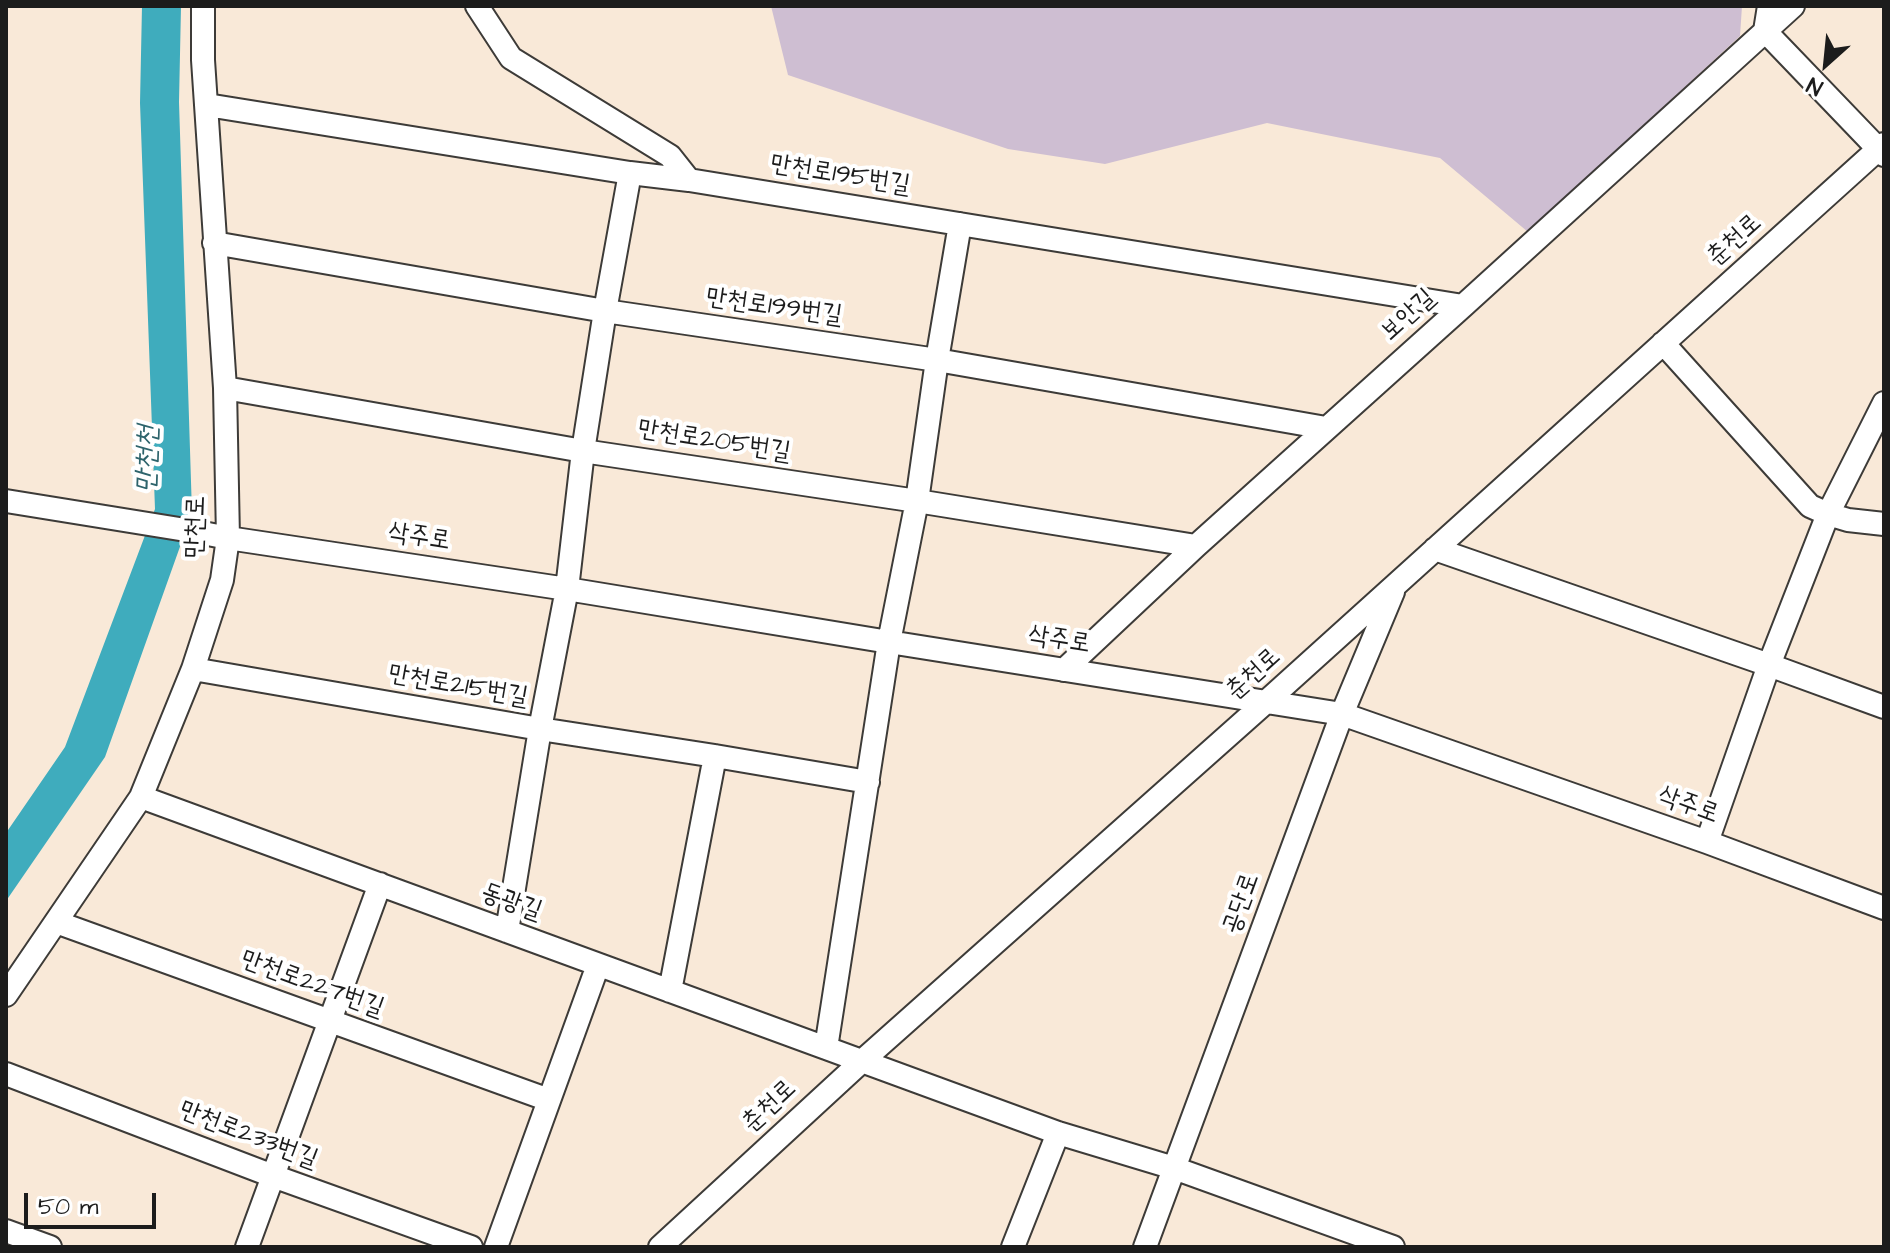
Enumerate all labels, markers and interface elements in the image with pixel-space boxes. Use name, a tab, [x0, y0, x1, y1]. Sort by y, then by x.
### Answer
north arrow	[1786, 24, 1866, 104]
text: N	[1802, 69, 1828, 103]
street label: 만천로195번길	[768, 150, 912, 202]
street label: 춘천로	[1701, 208, 1769, 274]
street label: 만천로199번길	[704, 283, 844, 333]
street label: 보안길	[1375, 283, 1443, 349]
street label: 만천로205번길	[635, 415, 793, 469]
water label: 만천천	[131, 425, 167, 493]
street label: 만천로	[180, 495, 214, 559]
street label: 삭주로	[386, 518, 452, 558]
street label: 삭주로	[1026, 621, 1092, 661]
street label: 춘천로	[1220, 642, 1288, 708]
street label: 만천로215번길	[386, 659, 530, 715]
street label: 삭주로	[1653, 781, 1723, 831]
street label: 공단로	[1217, 869, 1267, 939]
street label: 동광길	[476, 878, 546, 928]
street label: 만천로227번길	[236, 945, 388, 1025]
street label: 춘천로	[736, 1074, 804, 1140]
street label: 만천로233번길	[174, 1095, 322, 1177]
scale bar	[28, 1177, 160, 1227]
text: 50 m	[38, 1190, 98, 1224]

